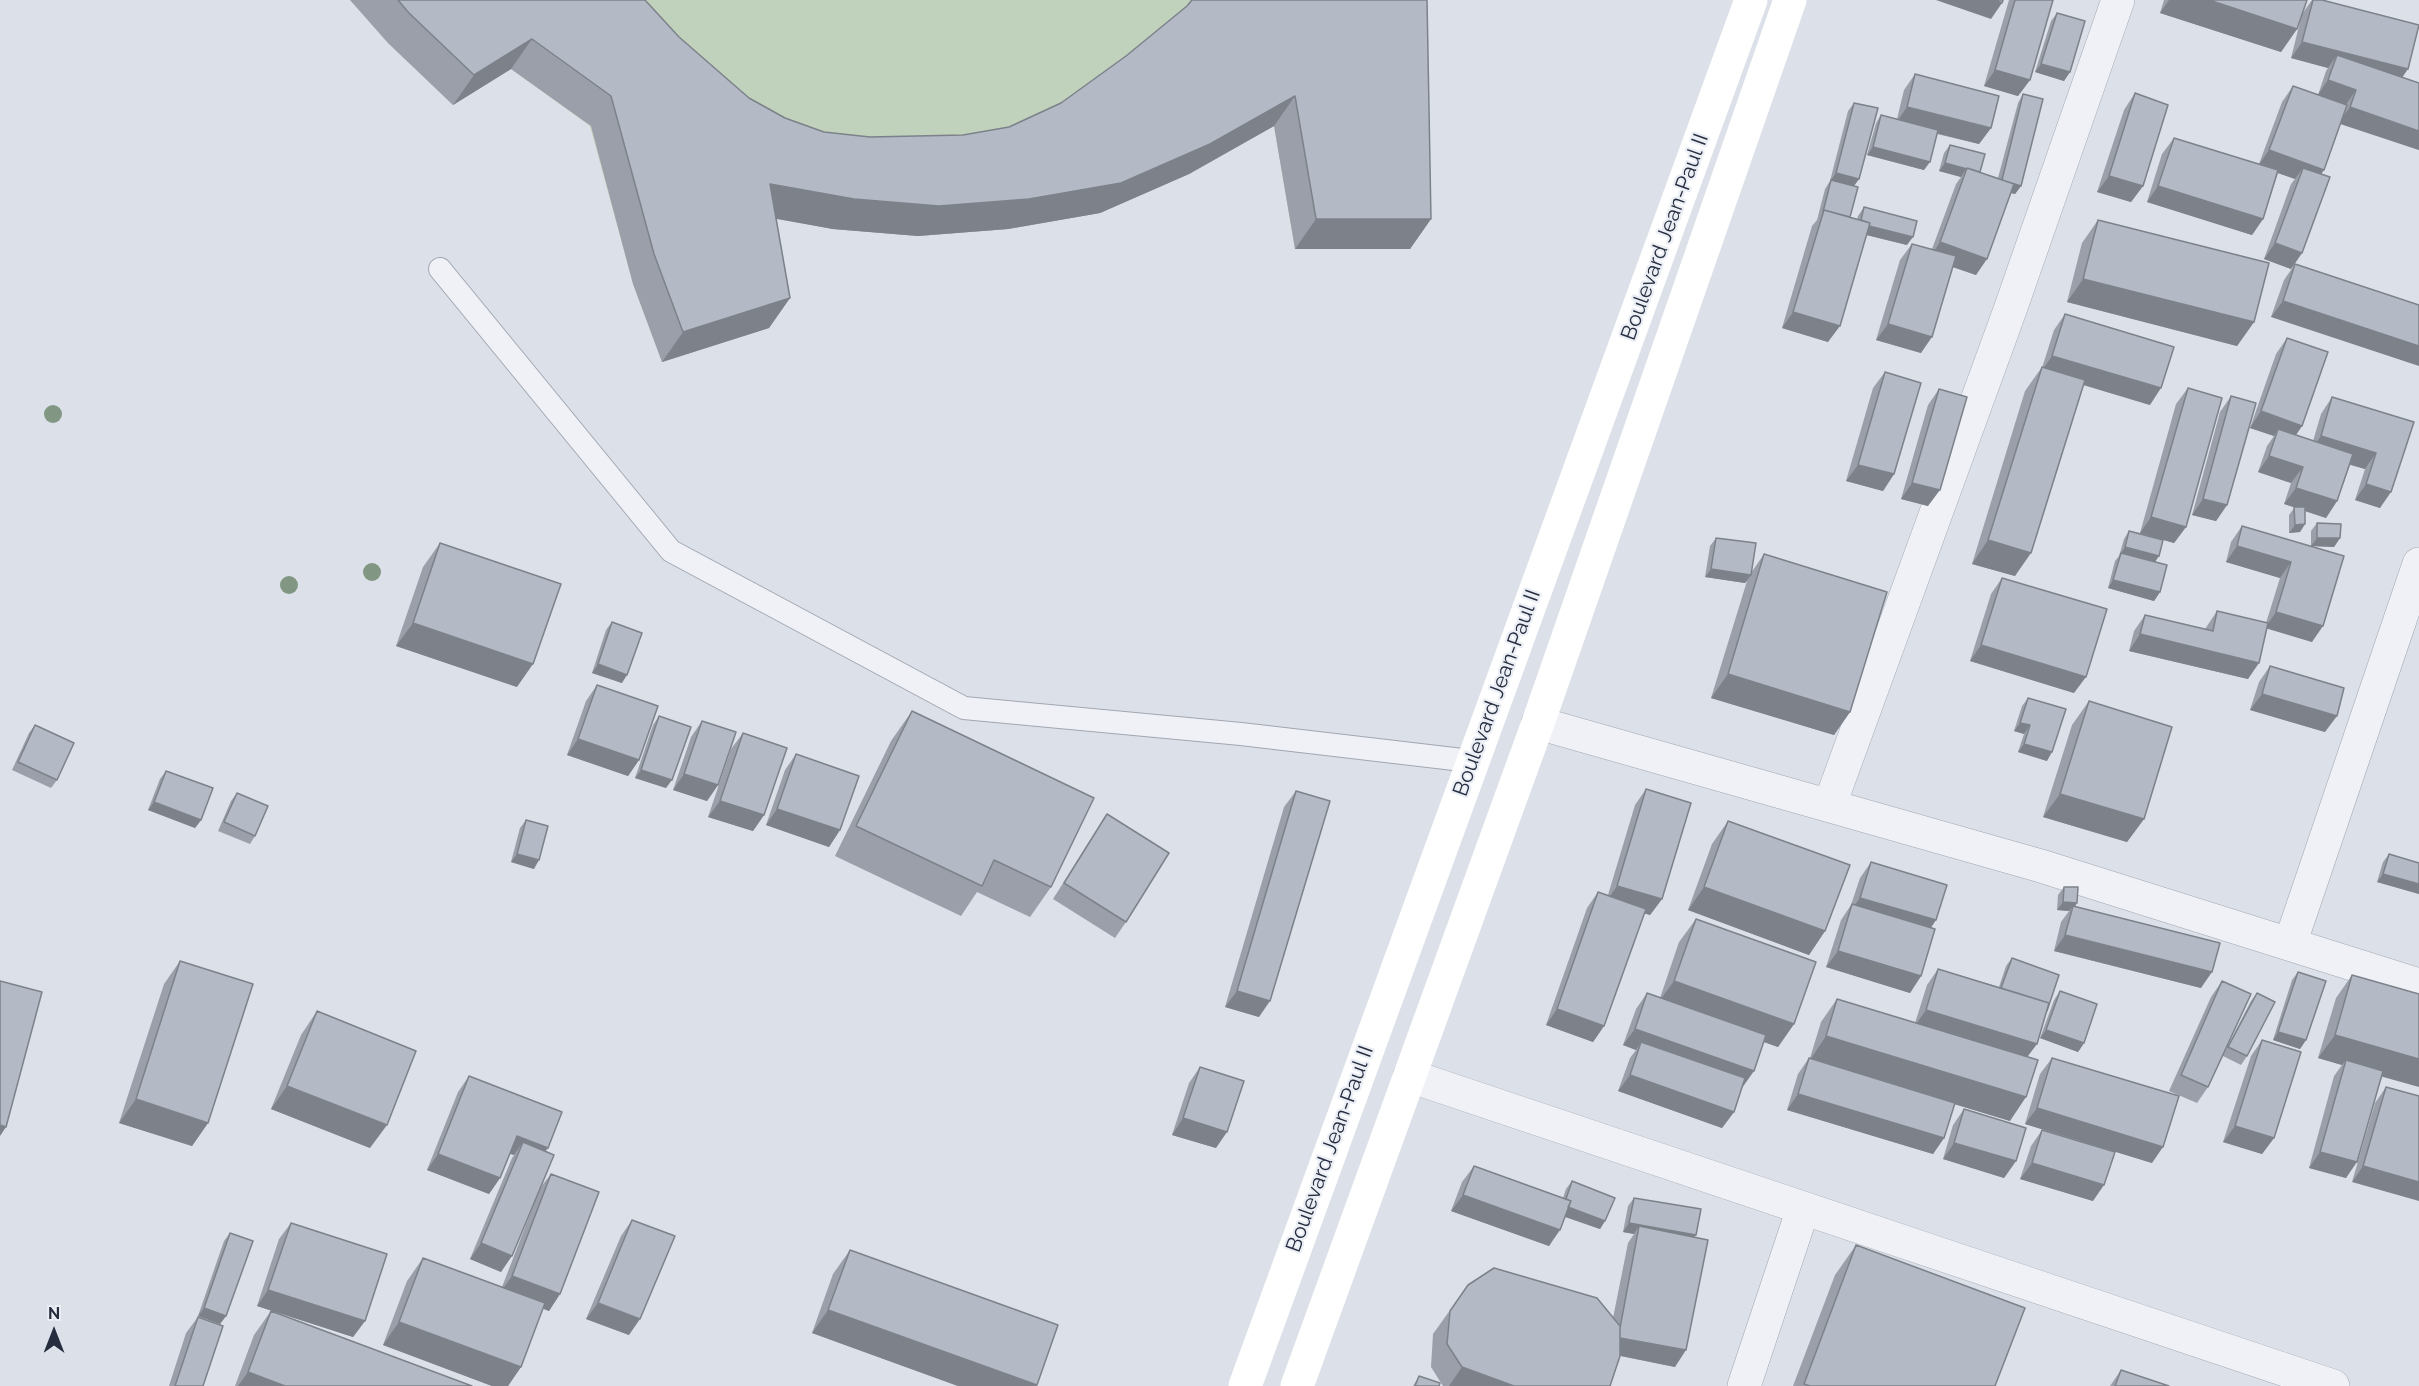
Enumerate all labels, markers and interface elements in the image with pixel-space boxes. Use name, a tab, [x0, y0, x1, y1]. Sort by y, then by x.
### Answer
street label: Boulevard Jean-Paul II	[1616, 130, 1714, 344]
street label: Boulevard Jean-Paul II	[1448, 586, 1546, 800]
street label: Boulevard Jean-Paul II	[1281, 1042, 1379, 1256]
north arrow	[24, 1302, 84, 1362]
text: N	[48, 1304, 60, 1323]

